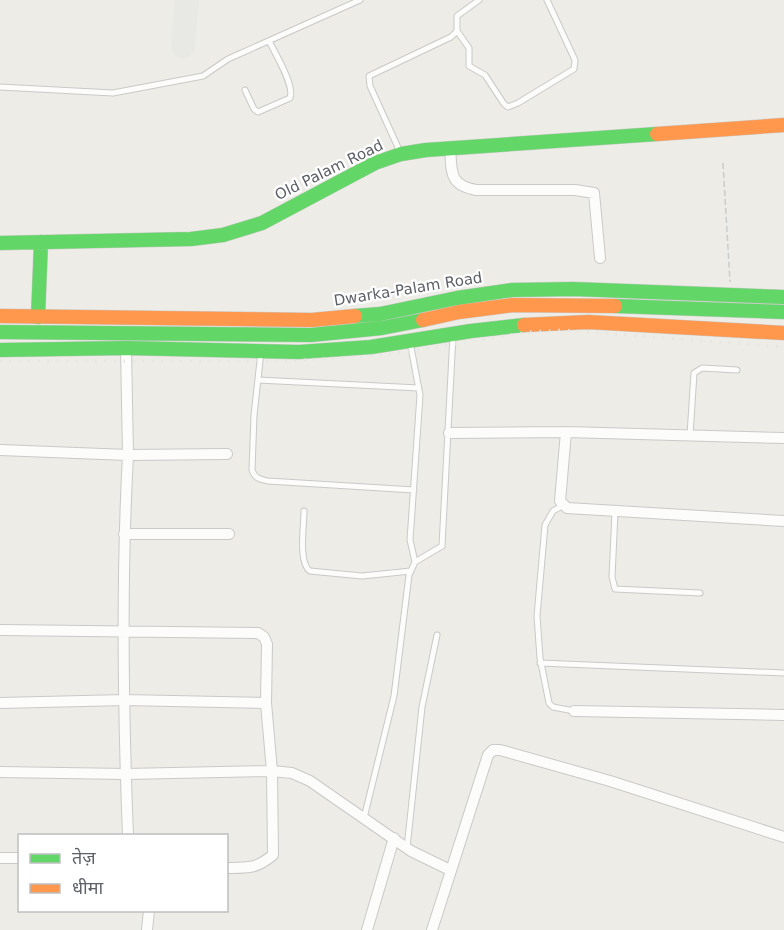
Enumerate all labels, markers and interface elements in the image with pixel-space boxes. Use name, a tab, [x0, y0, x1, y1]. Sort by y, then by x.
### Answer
street label: Old Palam Road	[272, 136, 386, 204]
street label: Dwarka-Palam Road	[332, 268, 484, 310]
legend	[18, 834, 228, 912]
text: तेज़	[72, 847, 96, 868]
text: धीमा	[72, 877, 103, 898]

